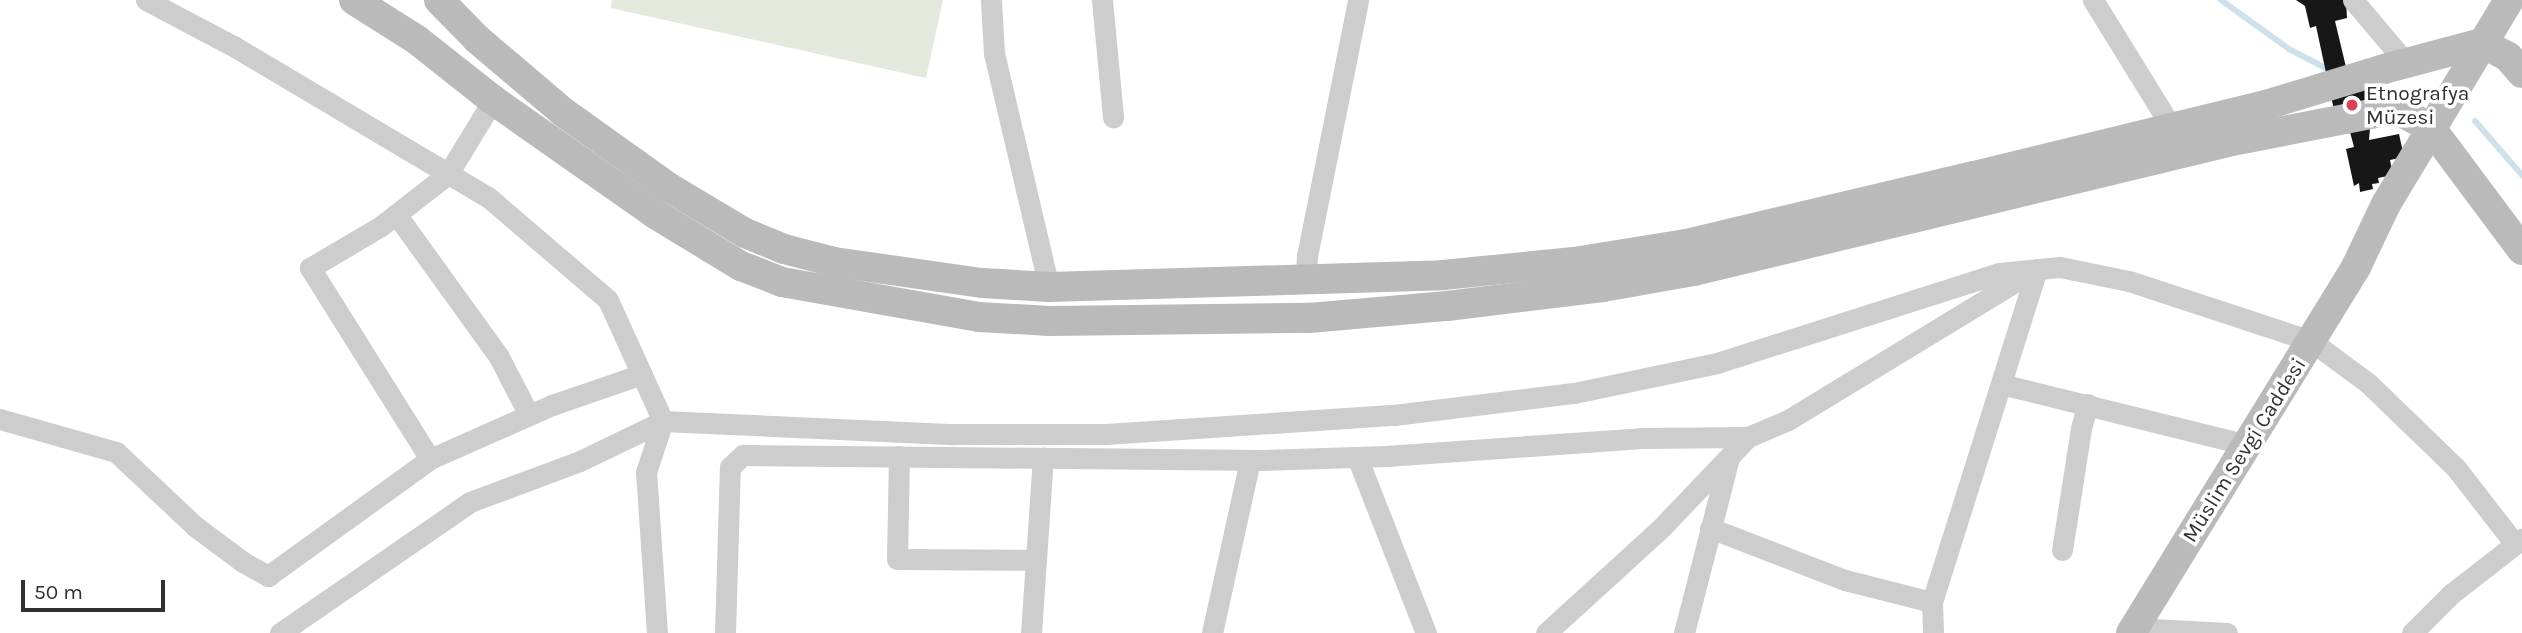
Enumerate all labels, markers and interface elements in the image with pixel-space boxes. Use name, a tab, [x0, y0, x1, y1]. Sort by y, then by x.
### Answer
place label: Etnografya Müzesi	[2366, 80, 2469, 130]
marker: Etnografya Müzesi	[2344, 97, 2360, 113]
street label: Müslim Sevgi Caddesi	[2177, 353, 2311, 547]
scale bar	[24, 566, 168, 610]
text: 50 m	[34, 580, 83, 604]

